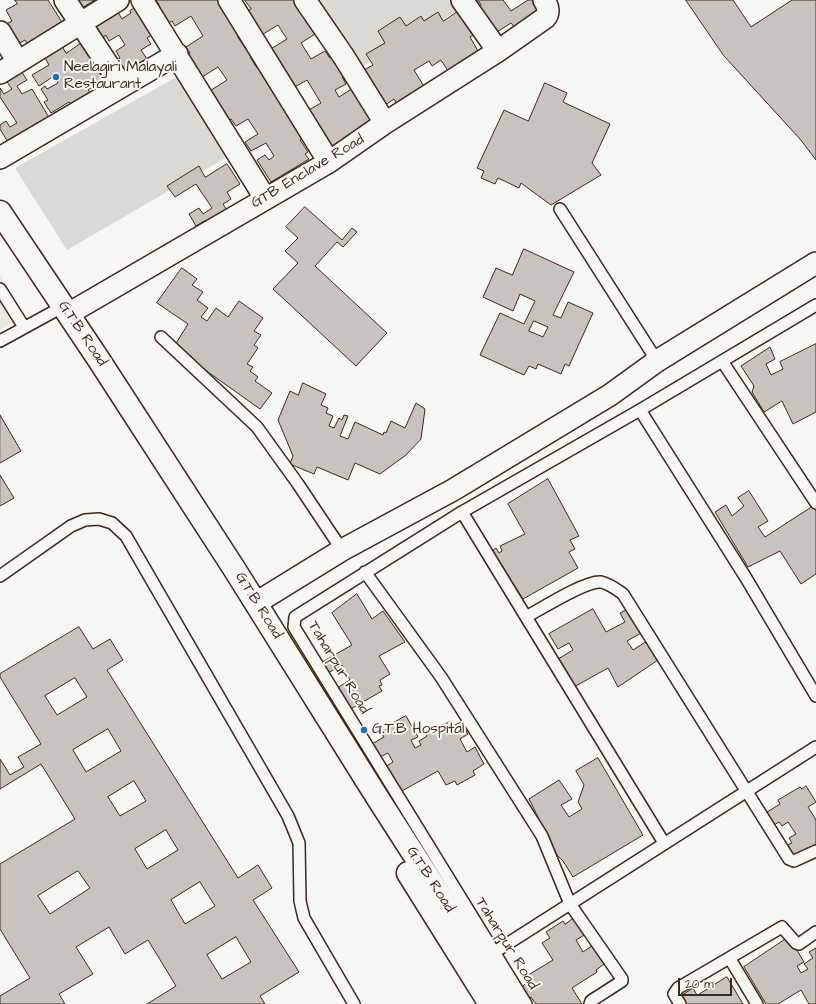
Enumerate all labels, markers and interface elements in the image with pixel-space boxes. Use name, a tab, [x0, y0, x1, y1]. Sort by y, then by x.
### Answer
place label: Neelagiri Malayali Restaurant	[64, 59, 177, 94]
marker: Neelagiri Malayali Restaurant	[51, 72, 61, 82]
street label: GTB Enclave Road	[248, 131, 368, 213]
street label: G.T.B Road	[54, 298, 110, 370]
street label: G.T.B Road	[230, 569, 286, 643]
street label: Taharpur Road	[303, 618, 373, 718]
place label: G.T.B Hospital	[372, 721, 464, 739]
marker: G.T.B Hospital	[359, 725, 369, 735]
street label: G.T.B Road	[402, 844, 458, 916]
street label: Taharpur Road	[471, 895, 541, 993]
scale bar	[680, 970, 734, 996]
text: 20 m	[685, 976, 714, 993]

